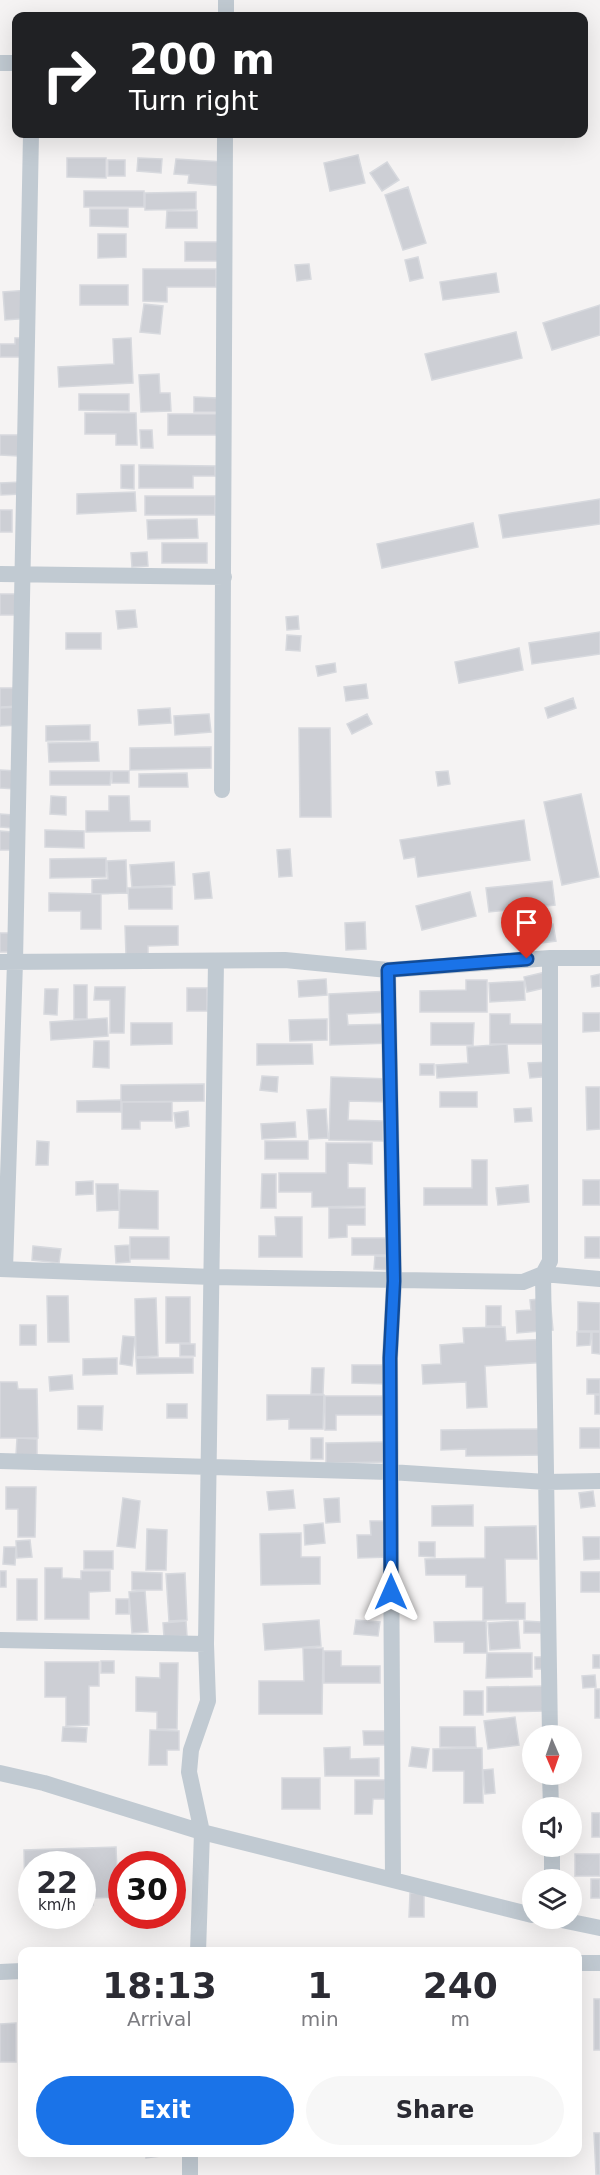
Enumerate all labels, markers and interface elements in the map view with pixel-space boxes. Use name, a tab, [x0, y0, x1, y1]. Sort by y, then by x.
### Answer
text: 200 m	[129, 35, 275, 84]
icon: right	[30, 36, 108, 114]
text: Turn right	[129, 85, 258, 116]
pin	[501, 897, 552, 959]
icon: arrive	[510, 906, 543, 939]
position arrow	[359, 1560, 423, 1624]
north arrow	[522, 1725, 582, 1785]
map controls	[522, 1725, 582, 1929]
button: sound	[522, 1797, 582, 1857]
speed limit sign: 30	[108, 1851, 186, 1929]
text: 22	[36, 1865, 78, 1900]
button: layers	[522, 1869, 582, 1929]
text: km/h	[38, 1896, 76, 1914]
text: 18:13	[102, 1965, 217, 2006]
text: 1	[307, 1965, 332, 2006]
text: 240	[423, 1965, 498, 2006]
text: Arrival	[127, 2007, 192, 2031]
text: min	[301, 2007, 339, 2031]
text: m	[451, 2007, 470, 2031]
button: Exit	[36, 2076, 294, 2145]
button: Share	[306, 2076, 564, 2145]

